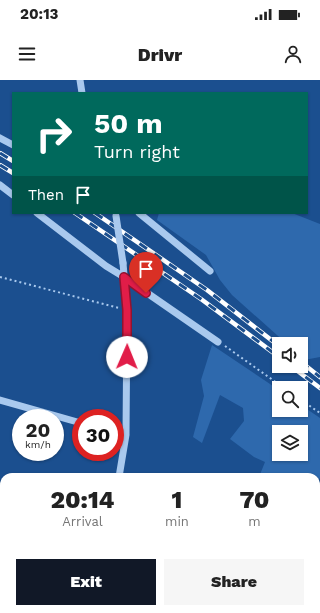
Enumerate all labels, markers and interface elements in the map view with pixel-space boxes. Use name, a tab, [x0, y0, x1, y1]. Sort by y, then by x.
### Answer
text: 20:13	[20, 5, 59, 23]
icon: menu	[16, 43, 38, 65]
icon: person	[282, 43, 304, 65]
text: Drivr	[138, 44, 182, 65]
text: 50 m	[94, 107, 163, 140]
icon: right	[28, 108, 80, 160]
text: Turn right	[94, 141, 180, 162]
icon: arrive	[72, 184, 94, 206]
text: Then	[28, 186, 64, 204]
pin	[129, 252, 163, 293]
icon: arrive	[135, 258, 157, 280]
position arrow	[106, 336, 148, 378]
map controls	[272, 337, 308, 461]
button: sound	[272, 337, 308, 373]
button: search	[272, 381, 308, 417]
speed limit sign: 30	[72, 409, 124, 461]
text: 20	[26, 418, 50, 442]
button: layers	[272, 425, 308, 461]
text: km/h	[25, 439, 51, 450]
text: 20:14	[51, 486, 114, 514]
text: 1	[172, 486, 182, 514]
text: 70	[239, 486, 269, 514]
text: Arrival	[62, 514, 103, 529]
text: min	[165, 514, 189, 529]
text: m	[248, 514, 261, 529]
button: Exit	[16, 559, 156, 605]
button: Share	[164, 559, 304, 605]

